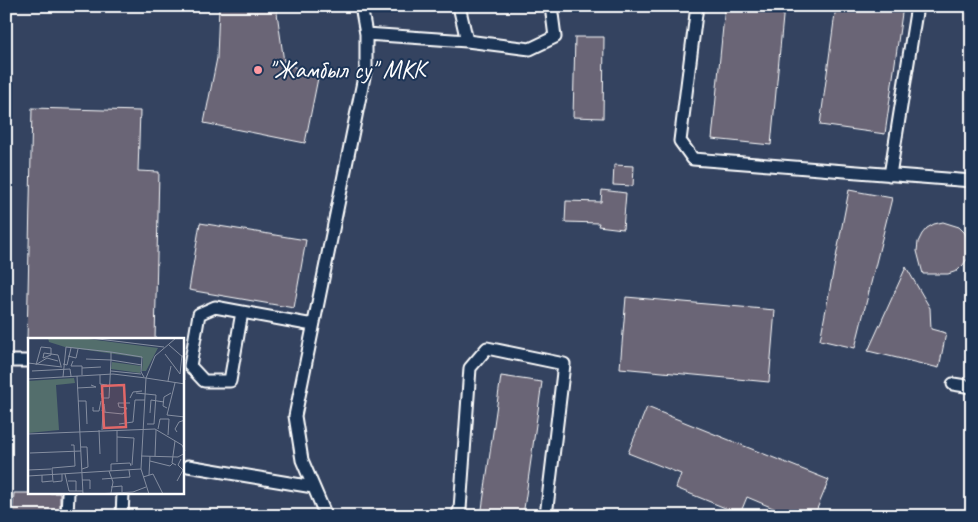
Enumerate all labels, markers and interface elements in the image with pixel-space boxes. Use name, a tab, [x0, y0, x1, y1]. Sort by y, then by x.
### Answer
place label: "Жамбыл су" МКК	[268, 54, 429, 86]
marker: "Жамбыл су" МКК	[252, 64, 264, 76]
inset map	[28, 338, 184, 494]

